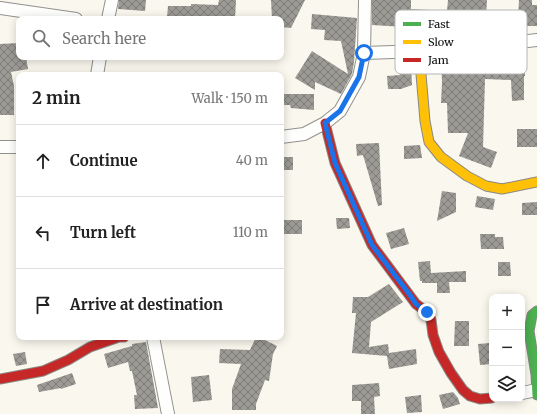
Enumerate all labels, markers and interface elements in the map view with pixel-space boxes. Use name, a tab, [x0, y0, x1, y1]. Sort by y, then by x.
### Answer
legend	[395, 10, 527, 74]
search box	[16, 16, 284, 60]
text: Fast	[428, 17, 451, 31]
icon: search	[30, 27, 52, 49]
text: Search here	[62, 29, 146, 48]
text: Slow	[428, 35, 454, 49]
route start	[355, 44, 373, 62]
text: Jam	[427, 53, 449, 67]
text: 2 min	[32, 87, 80, 109]
text: Walk · 150 m	[191, 90, 268, 107]
icon: ahead	[32, 150, 54, 172]
text: Continue	[70, 151, 138, 170]
text: 40 m	[236, 152, 268, 169]
icon: left	[32, 222, 54, 244]
text: Turn left	[70, 223, 136, 242]
text: 110 m	[233, 224, 268, 241]
icon: arrive	[32, 294, 54, 316]
map controls	[489, 294, 525, 402]
button: +	[489, 294, 525, 330]
text: Arrive at destination	[70, 295, 223, 314]
route end	[418, 303, 436, 321]
button: −	[489, 330, 525, 366]
button: layers	[489, 366, 525, 402]

